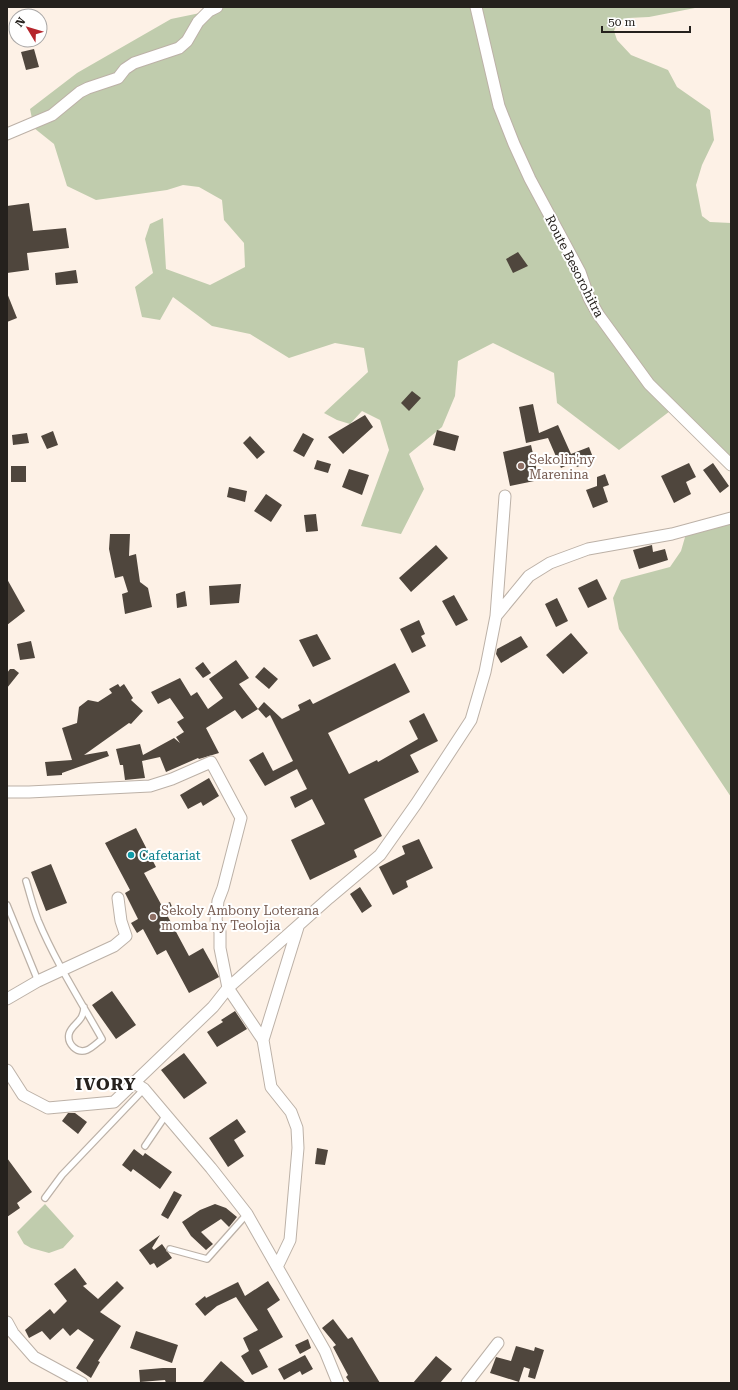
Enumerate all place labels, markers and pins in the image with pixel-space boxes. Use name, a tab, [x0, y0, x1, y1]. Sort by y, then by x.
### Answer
place label: Sekolin'ny Marenina	[529, 452, 595, 482]
marker: Sekolin'ny Marenina	[516, 461, 526, 471]
place label: Cafetariat	[139, 848, 201, 863]
marker: Cafetariat	[126, 850, 136, 860]
place label: Sekoly Ambony Loterana momba ny Teolojia	[161, 903, 319, 933]
marker: Sekoly Ambony Loterana momba ny Teolojia	[148, 912, 158, 922]

